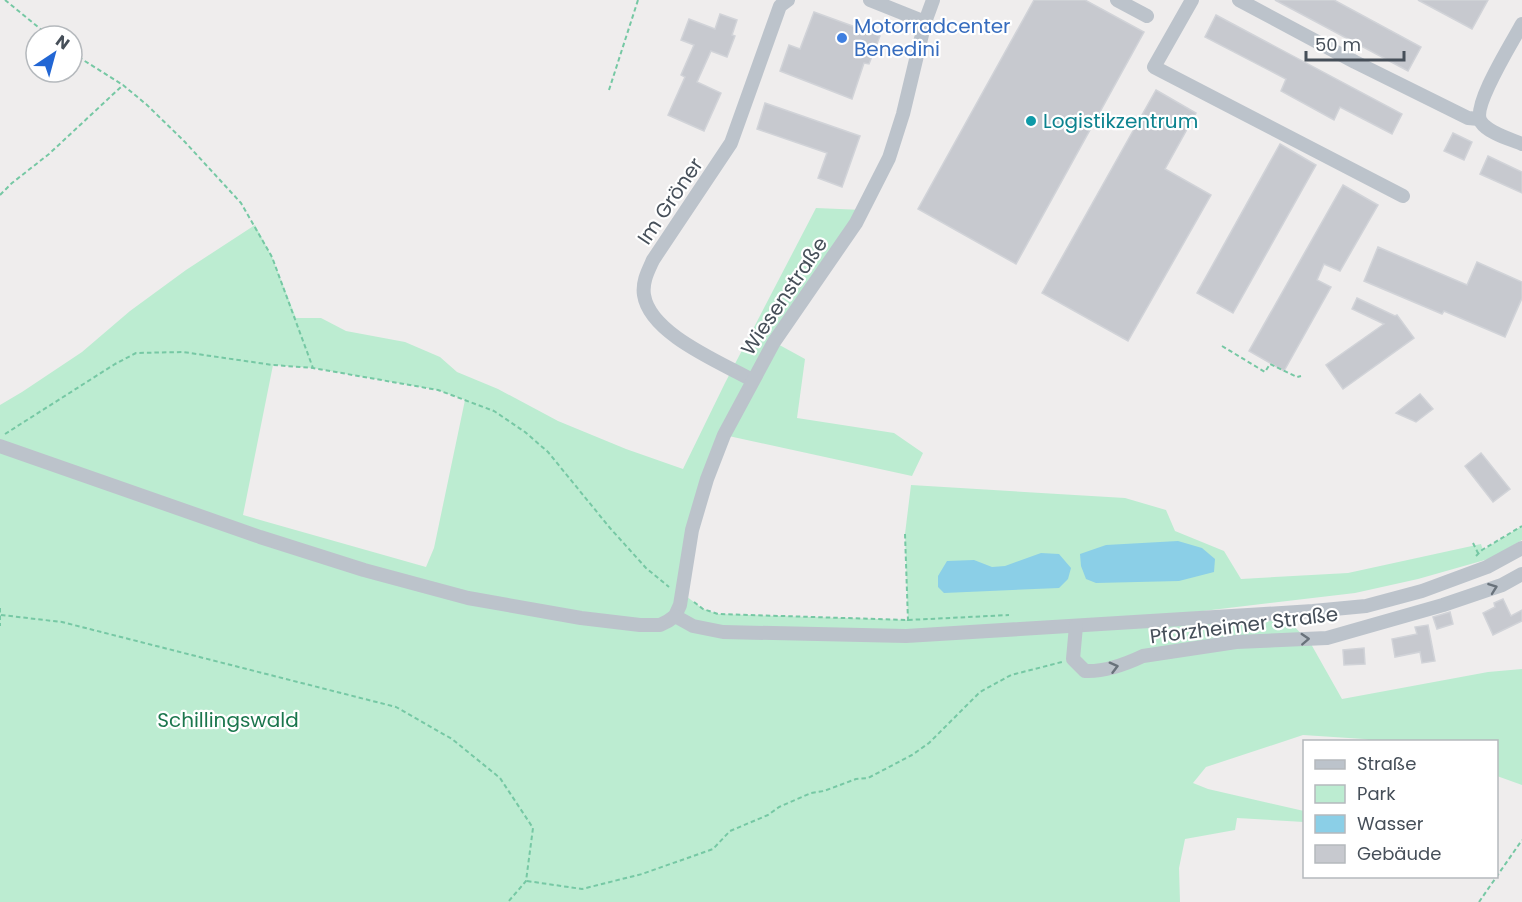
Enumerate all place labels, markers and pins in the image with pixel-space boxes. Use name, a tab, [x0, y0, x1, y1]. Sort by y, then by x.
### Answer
place label: Motorradcenter Benedini	[854, 12, 1011, 63]
marker: Motorradcenter Benedini	[835, 31, 849, 45]
place label: Logistikzentrum	[1043, 107, 1198, 135]
marker: Logistikzentrum	[1024, 114, 1038, 128]

